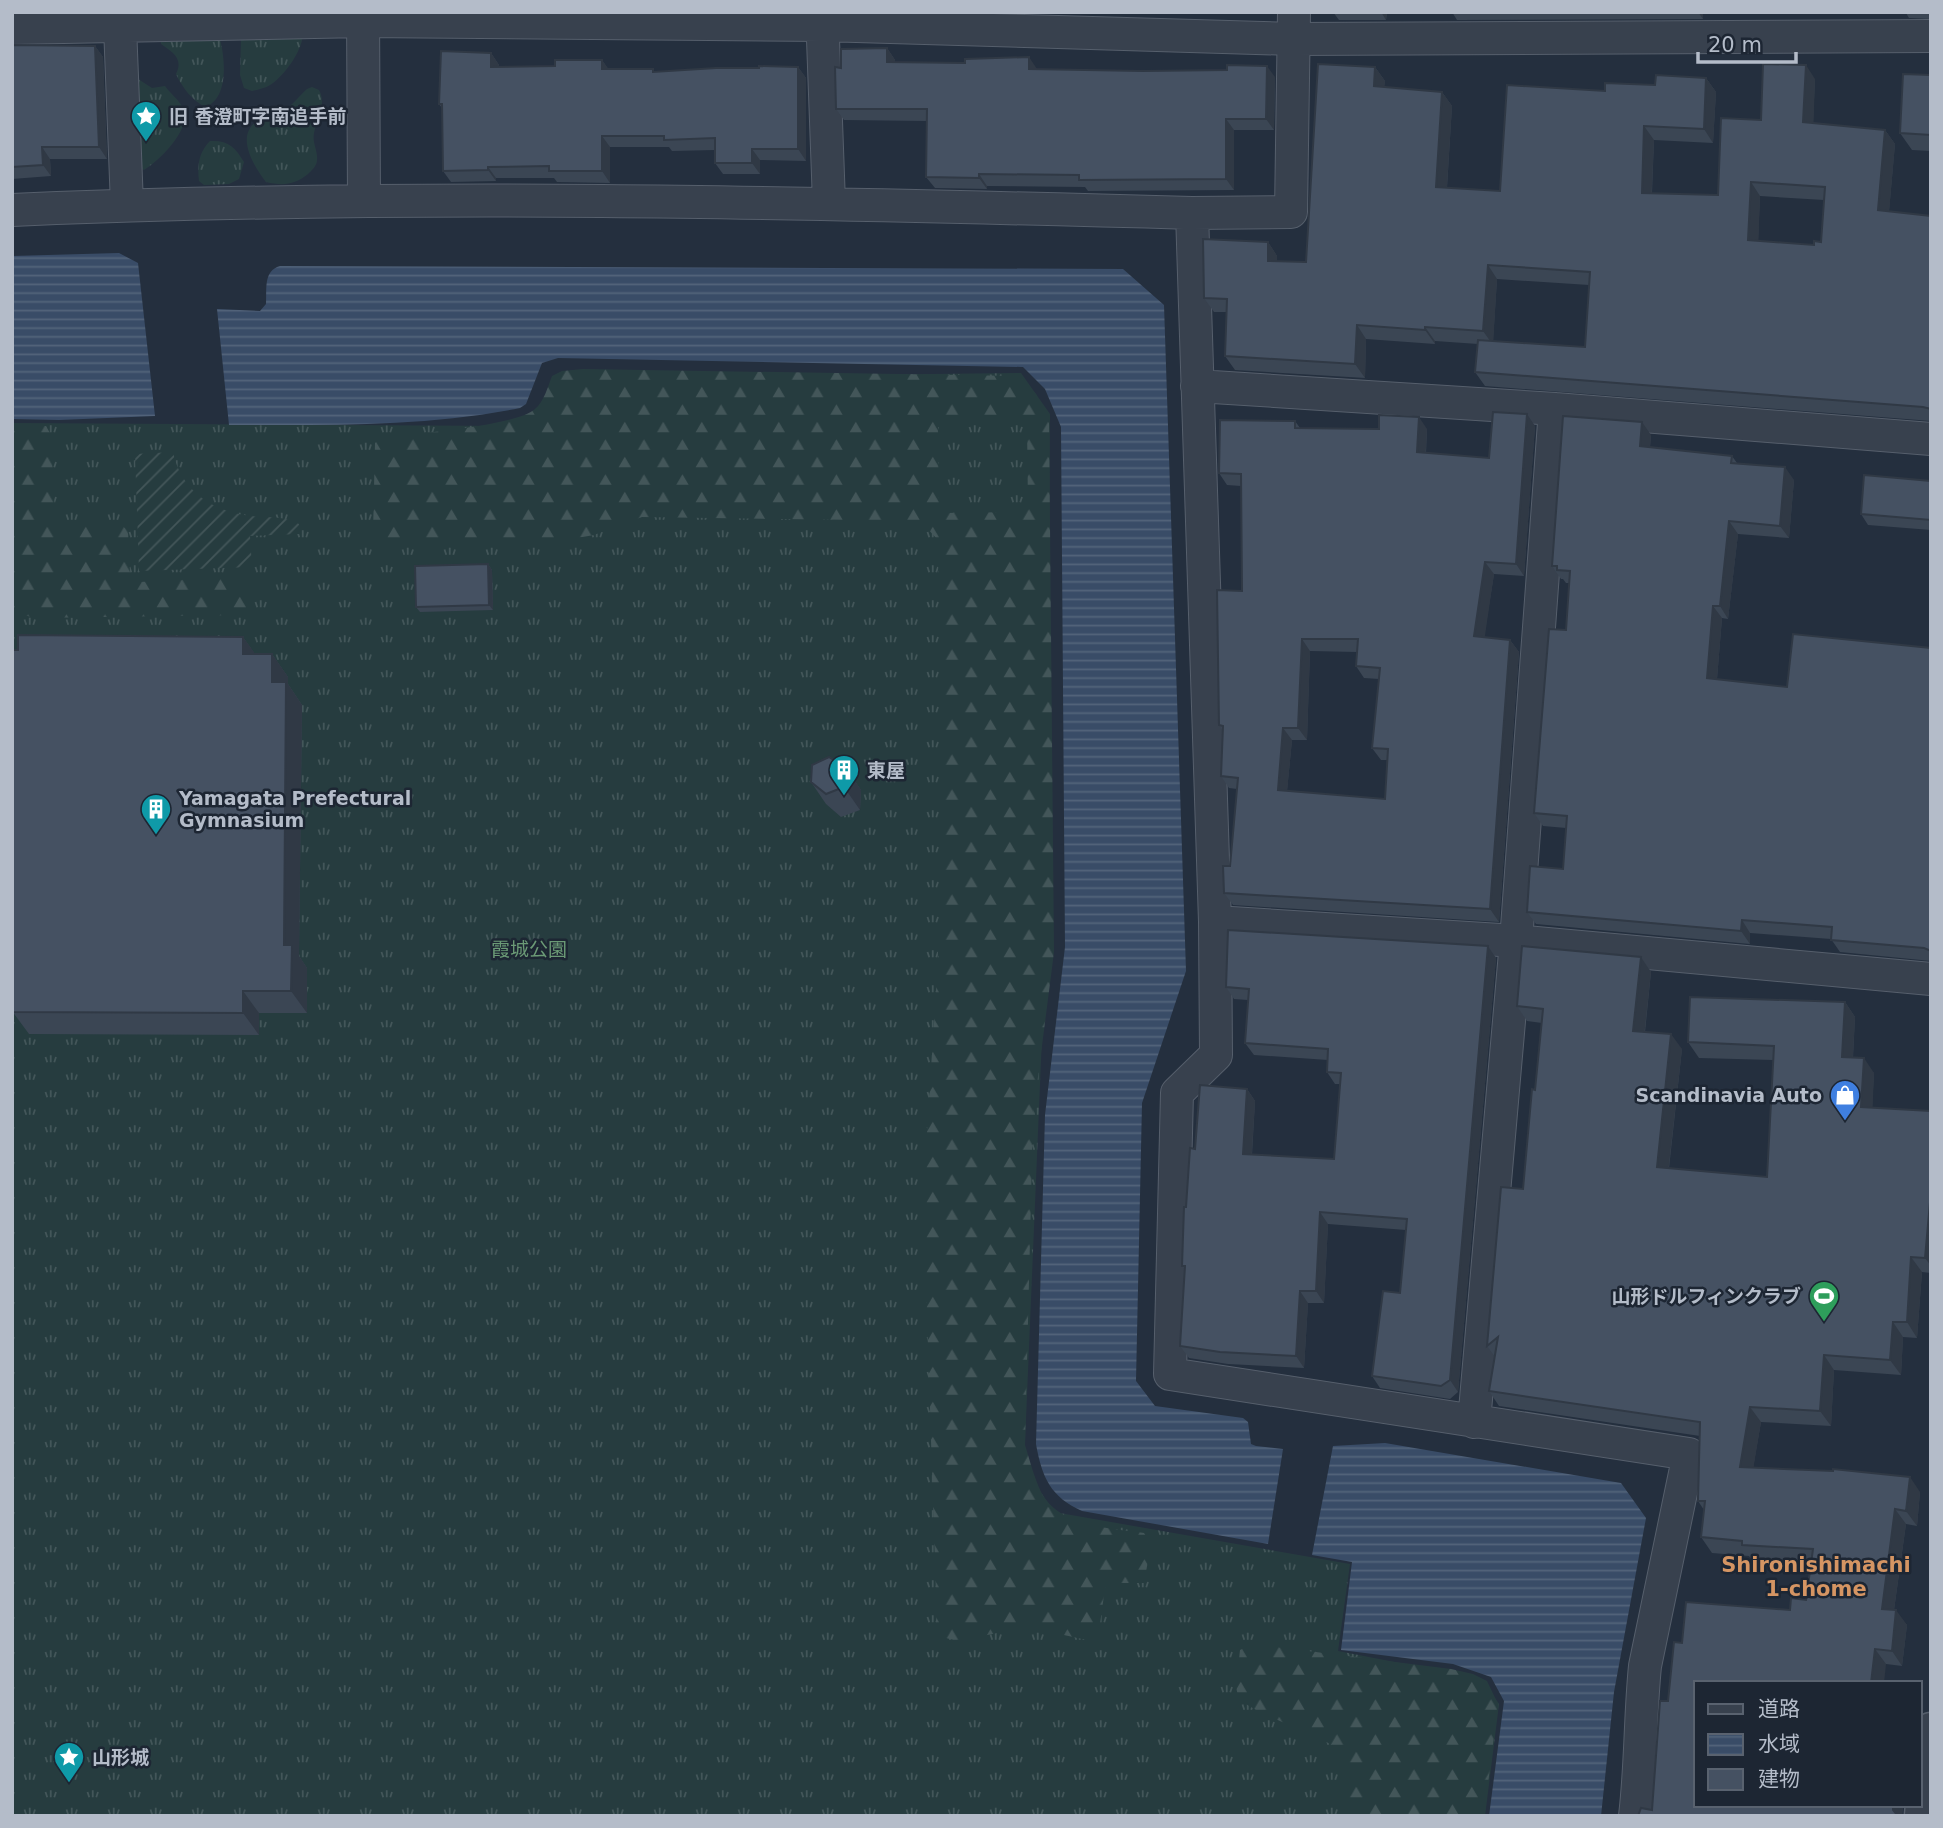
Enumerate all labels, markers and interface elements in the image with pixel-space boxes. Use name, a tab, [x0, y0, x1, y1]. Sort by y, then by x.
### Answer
scale bar	[1698, 21, 1796, 65]
text: 20 m	[1708, 33, 1762, 57]
place icon: 旧 香澄町字南追手前	[129, 99, 163, 143]
place label: 旧 香澄町字南追手前	[169, 105, 347, 127]
building icon: 東屋	[827, 753, 861, 797]
place label: 東屋	[867, 759, 905, 781]
place label: Yamagata Prefectural Gymnasium	[178, 787, 411, 831]
building icon: Yamagata Prefectural Gymnasium	[139, 792, 173, 836]
park label: 霞城公園	[491, 938, 567, 960]
shop icon: Scandinavia Auto	[1828, 1078, 1862, 1122]
place label: Scandinavia Auto	[1636, 1084, 1822, 1106]
sports icon: 山形ドルフィンクラブ	[1807, 1279, 1841, 1323]
place label: 山形ドルフィンクラブ	[1611, 1285, 1801, 1307]
district label: Shironishimachi 1-chome	[1721, 1553, 1911, 1601]
legend	[1694, 1681, 1922, 1807]
text: 道路	[1758, 1697, 1800, 1721]
text: 水域	[1758, 1732, 1800, 1756]
place icon: 山形城	[52, 1740, 86, 1784]
place label: 山形城	[92, 1746, 149, 1768]
text: 建物	[1758, 1767, 1800, 1791]

